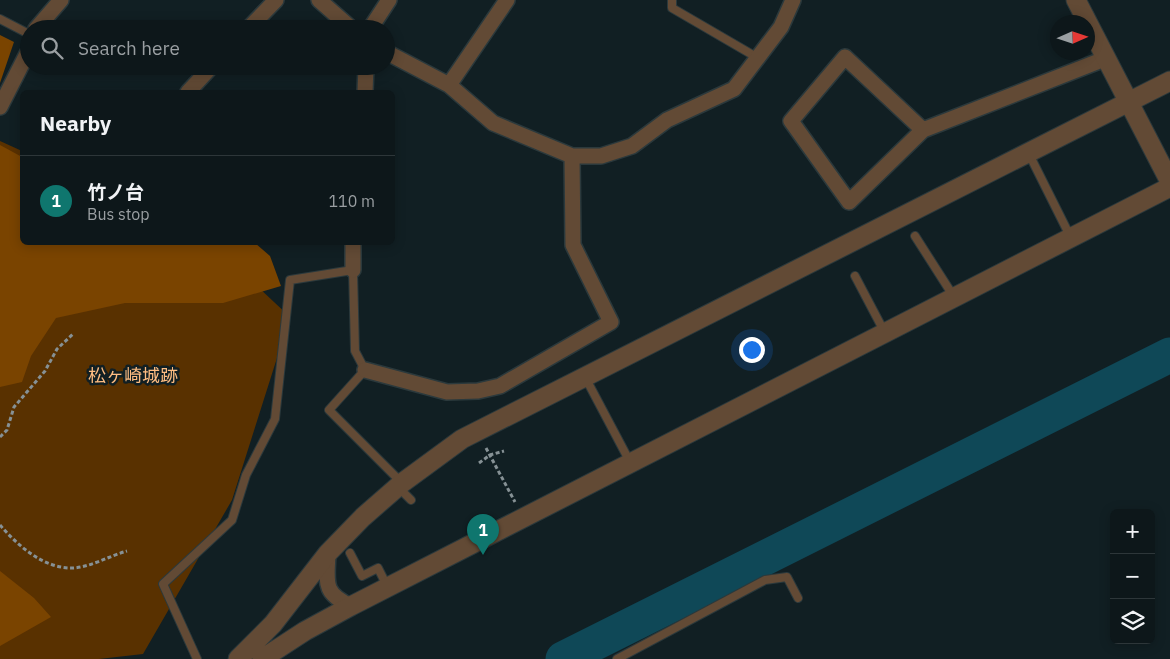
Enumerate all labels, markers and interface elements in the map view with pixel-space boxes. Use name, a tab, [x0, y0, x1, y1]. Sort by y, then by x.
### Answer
north arrow	[1050, 15, 1095, 60]
search box	[20, 20, 395, 75]
icon: search	[38, 34, 66, 62]
text: Search here	[78, 36, 180, 60]
text: Nearby	[40, 109, 111, 137]
text: 竹ノ台	[87, 180, 144, 204]
text: 1	[51, 191, 61, 211]
text: 110 m	[328, 191, 375, 211]
text: Bus stop	[87, 204, 150, 224]
your location	[739, 337, 765, 363]
park label: 松ヶ崎城跡	[88, 364, 178, 387]
map controls	[1110, 509, 1155, 644]
button: +	[1110, 509, 1155, 554]
pin: 1	[467, 514, 499, 555]
button: −	[1110, 554, 1155, 599]
button: layers	[1110, 599, 1155, 644]

